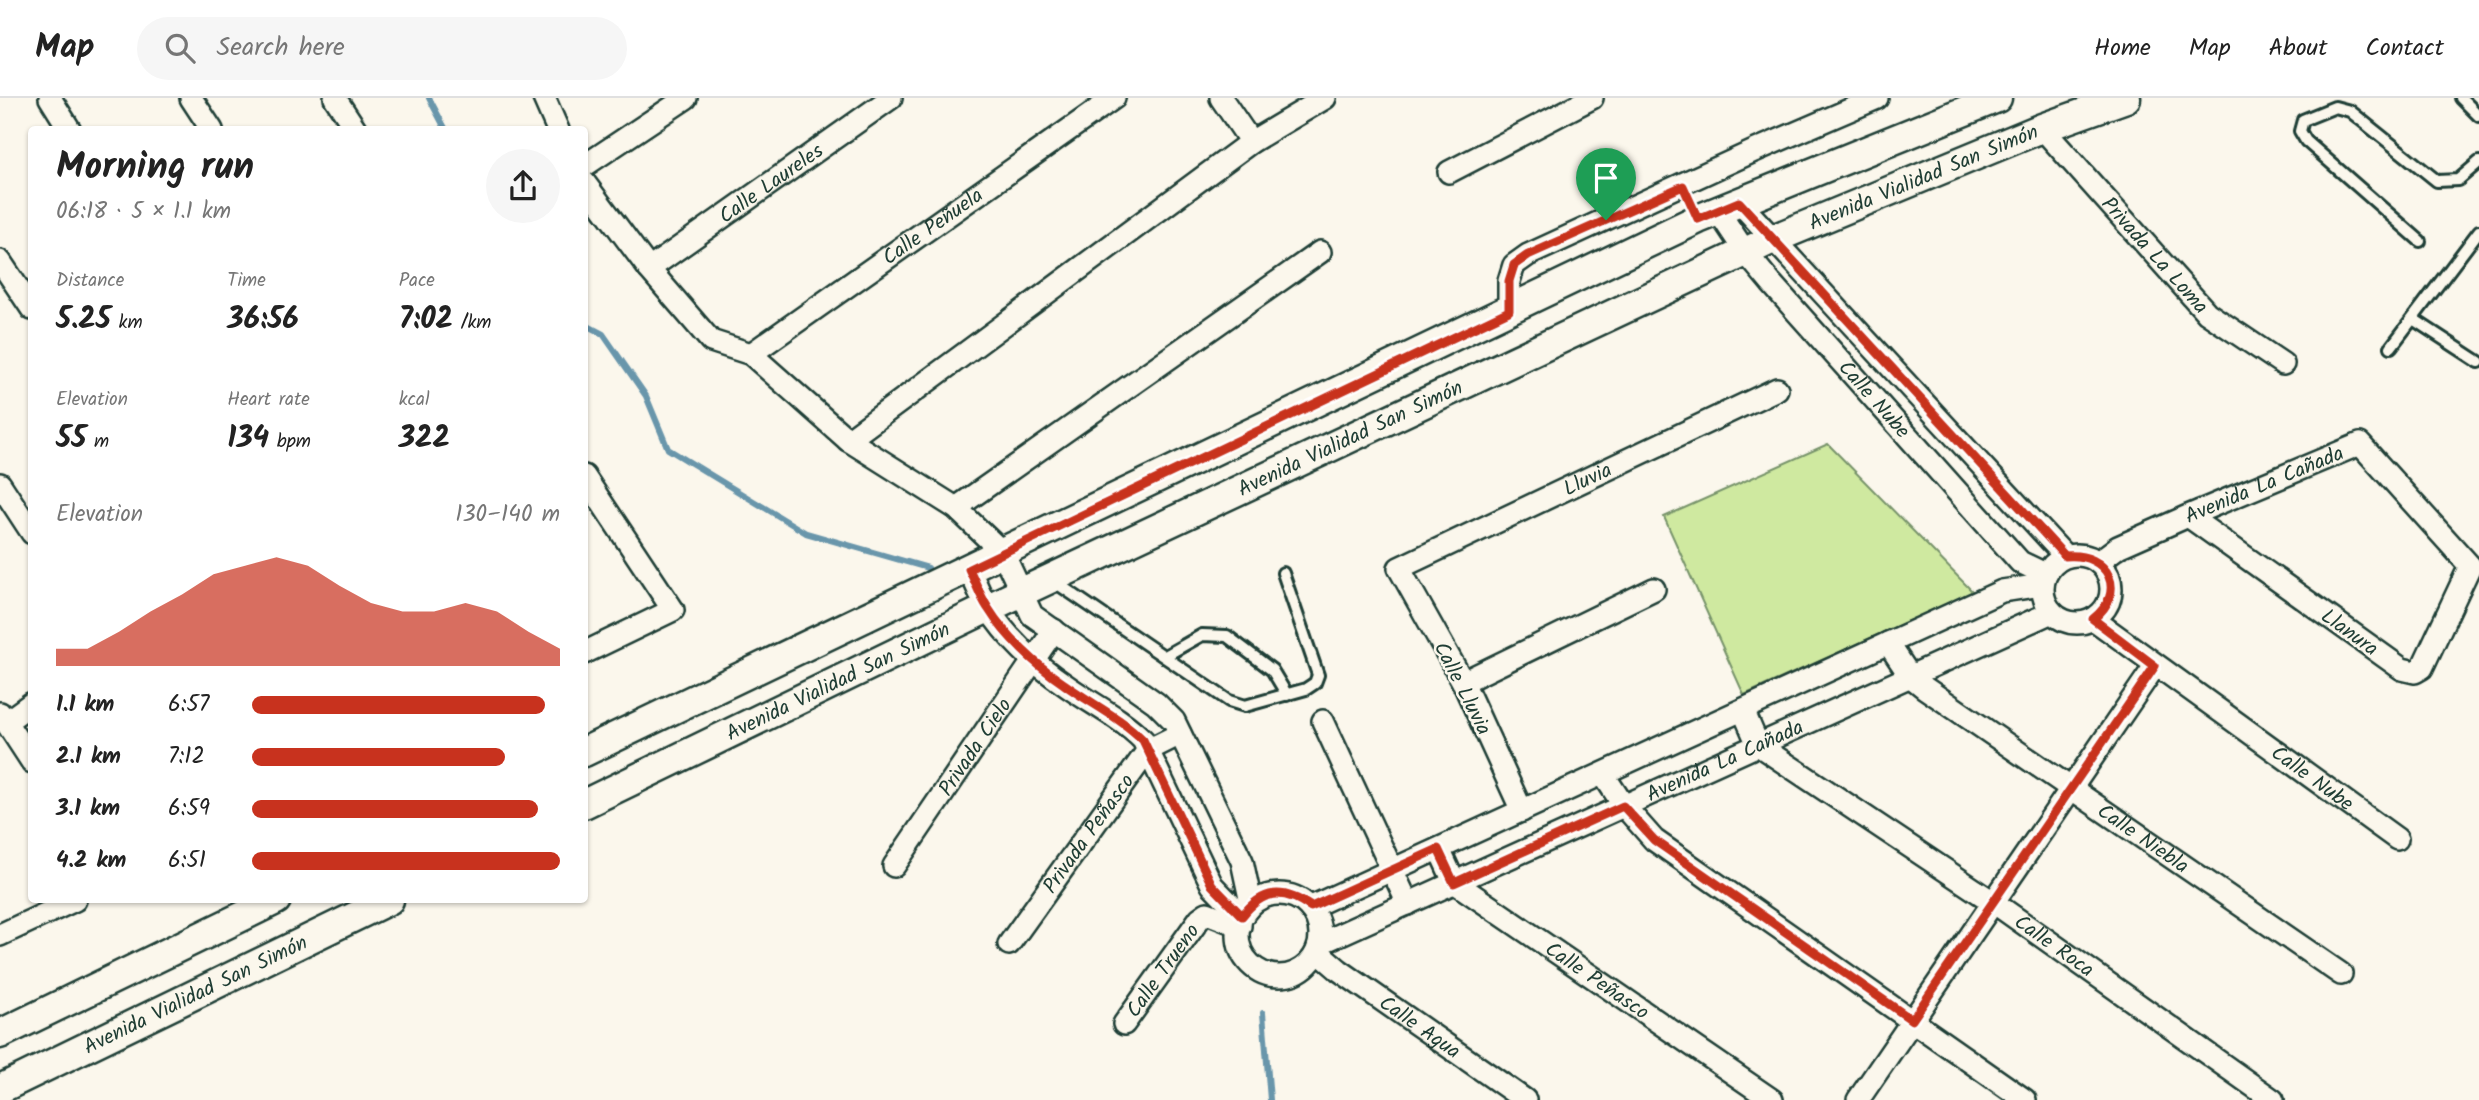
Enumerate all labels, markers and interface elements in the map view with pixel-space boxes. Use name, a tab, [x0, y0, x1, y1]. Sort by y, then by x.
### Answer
search box	[137, 17, 627, 80]
text: Map	[35, 22, 95, 75]
text: Search here	[217, 27, 345, 69]
icon: search	[161, 29, 199, 67]
text: Home	[2094, 29, 2151, 68]
text: Map	[2189, 29, 2231, 68]
text: About	[2269, 29, 2327, 68]
text: Contact	[2365, 29, 2444, 68]
street label: Avenida Vialidad San Simón	[1804, 116, 2044, 241]
street label: Calle Laureles	[712, 136, 831, 233]
text: Morning run	[56, 138, 254, 198]
pin	[1576, 148, 1636, 220]
button: share	[486, 149, 560, 223]
icon: arrive	[1587, 159, 1625, 197]
street label: Calle Peñuela	[876, 180, 991, 275]
street label: Privada La Loma	[2092, 190, 2216, 322]
text: 06:18 · 5 × 1.1 km	[56, 194, 231, 230]
text: Distance	[56, 266, 124, 296]
text: Time	[227, 266, 266, 296]
text: Pace	[399, 266, 435, 296]
text: 5.25	[56, 296, 111, 344]
text: 36:56	[227, 296, 299, 344]
text: 7:02	[399, 296, 453, 344]
text: km	[111, 308, 143, 338]
text: /km	[453, 308, 491, 338]
street label: Calle Nube	[1829, 353, 1918, 447]
street label: Avenida Vialidad San Simón	[1232, 372, 1469, 506]
text: Elevation	[56, 385, 128, 415]
text: Heart rate	[227, 385, 310, 415]
text: kcal	[399, 385, 430, 415]
text: 55	[56, 415, 86, 463]
text: 134	[227, 415, 269, 463]
text: 322	[399, 415, 450, 463]
text: m	[86, 427, 109, 457]
text: bpm	[269, 427, 311, 457]
street label: Avenida La Cañada	[2180, 438, 2349, 534]
street label: Lluvia	[1558, 454, 1618, 506]
text: Elevation	[56, 497, 143, 533]
text: 130–140 m	[455, 497, 560, 533]
street label: Llanura	[2313, 601, 2385, 666]
street label: Avenida Vialidad San Simón	[721, 614, 956, 751]
street label: Calle Lluvia	[1424, 636, 1499, 741]
text: 1.1 km	[56, 687, 114, 723]
text: 6:57	[168, 687, 209, 723]
street label: Privada Cielo	[931, 692, 1021, 804]
street label: Avenida La Cañada	[1641, 712, 1809, 812]
street label: Calle Nube	[2263, 738, 2360, 821]
text: 2.1 km	[56, 739, 121, 775]
text: 7:12	[168, 739, 205, 775]
street label: Privada Peñasco	[1035, 768, 1144, 901]
text: 3.1 km	[56, 791, 120, 827]
text: 6:59	[168, 791, 210, 827]
street label: Calle Niebla	[2090, 796, 2195, 883]
text: 4.2 km	[56, 843, 126, 879]
text: 6:51	[168, 843, 206, 879]
street label: Calle Roca	[2007, 907, 2101, 987]
street label: Calle Trueno	[1118, 917, 1209, 1025]
street label: Avenida Vialidad San Simón	[78, 927, 314, 1064]
street label: Calle Peñasco	[1537, 934, 1655, 1029]
street label: Calle Agua	[1372, 988, 1467, 1068]

